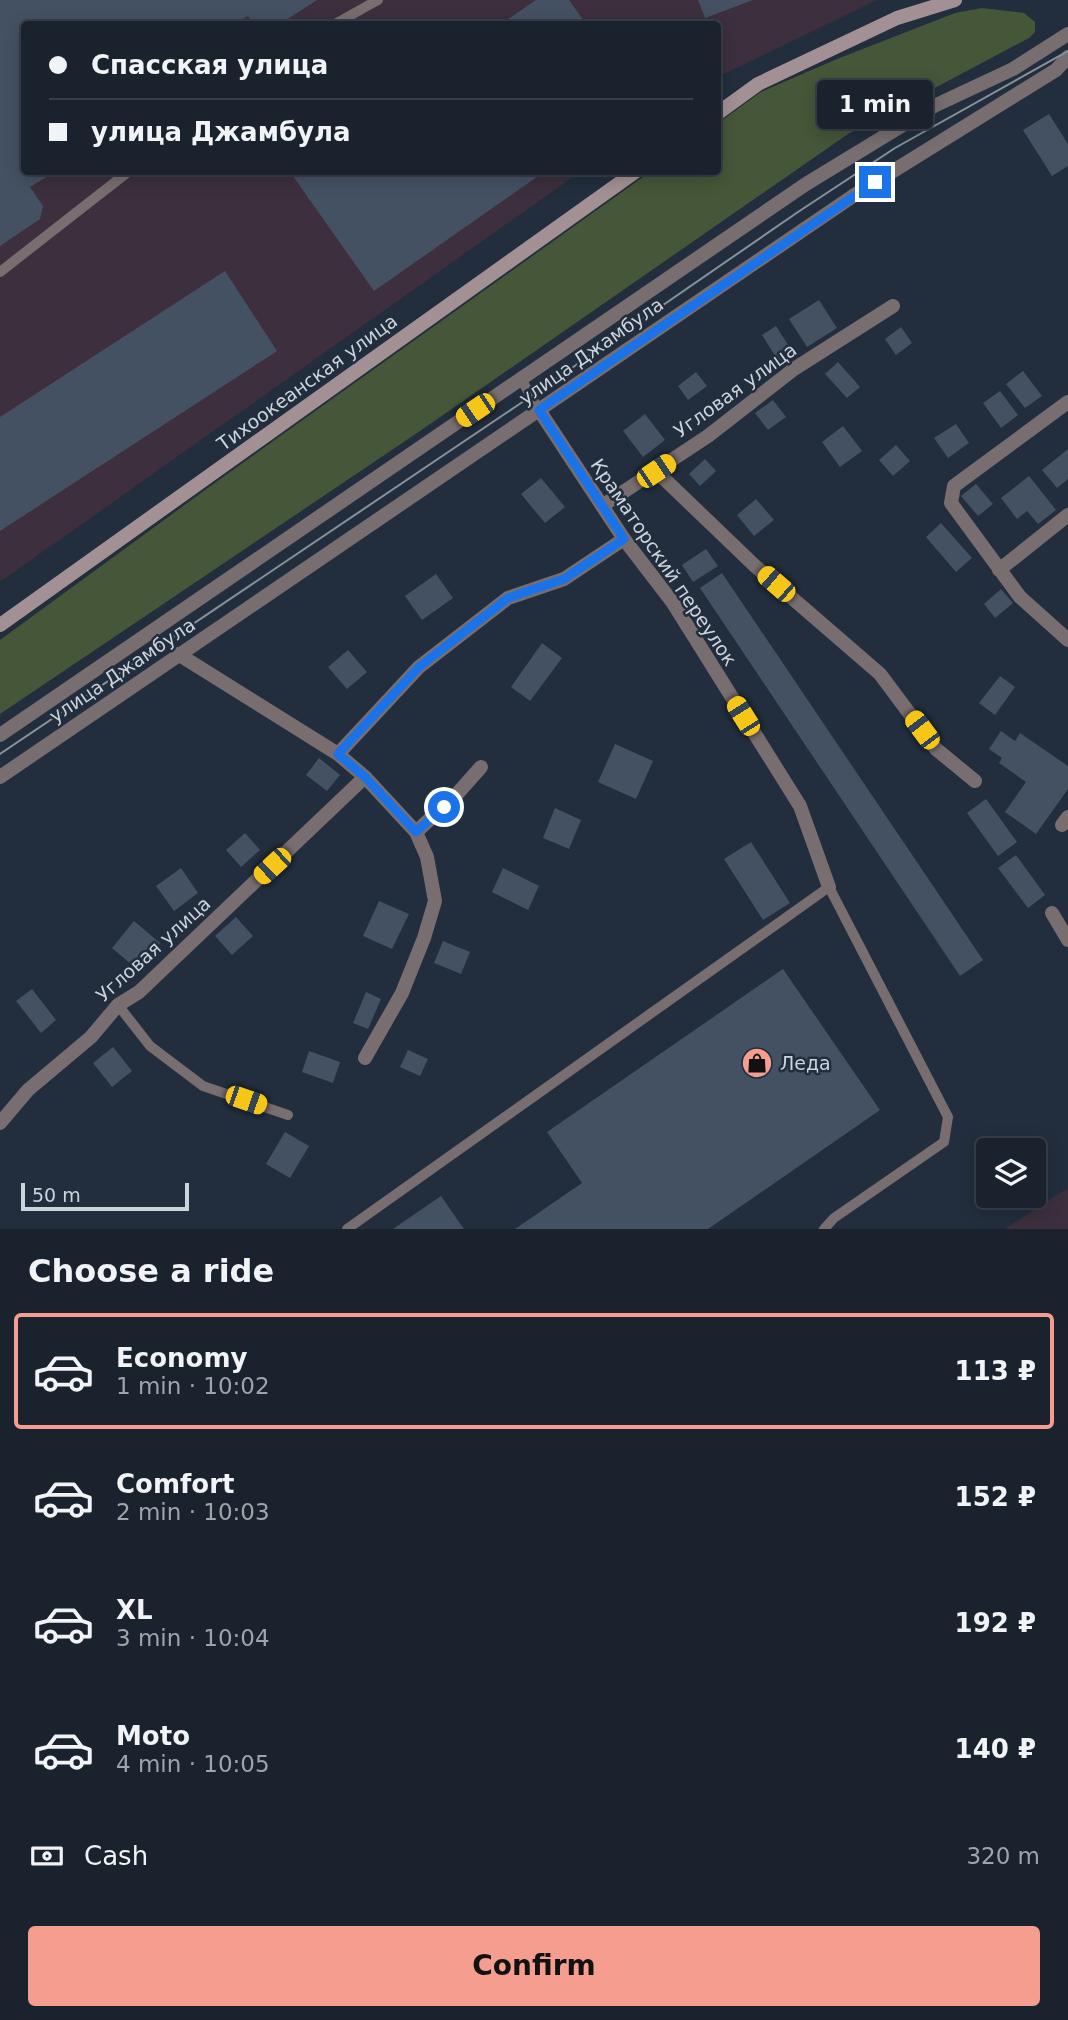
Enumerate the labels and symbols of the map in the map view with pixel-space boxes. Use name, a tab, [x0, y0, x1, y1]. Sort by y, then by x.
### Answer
callout: 1 min	[817, 80, 933, 130]
route end	[859, 166, 891, 198]
street label: улица Джамбула	[515, 293, 667, 409]
street label: Тихоокеанская улица	[212, 309, 401, 455]
street label: Угловая улица	[669, 338, 801, 442]
car	[452, 390, 499, 430]
car	[633, 451, 680, 491]
street label: Краматорский переулок	[586, 454, 742, 670]
car	[754, 562, 799, 606]
street label: улица Джамбула	[45, 613, 199, 727]
car	[723, 693, 764, 739]
car	[901, 707, 944, 753]
route start	[428, 791, 460, 823]
car	[250, 844, 295, 888]
street label: Угловая улица	[91, 892, 215, 1006]
shop icon: Леда	[740, 1046, 774, 1080]
place label: Леда	[780, 1052, 831, 1074]
car	[223, 1083, 270, 1117]
scale bar	[21, 1180, 189, 1212]

